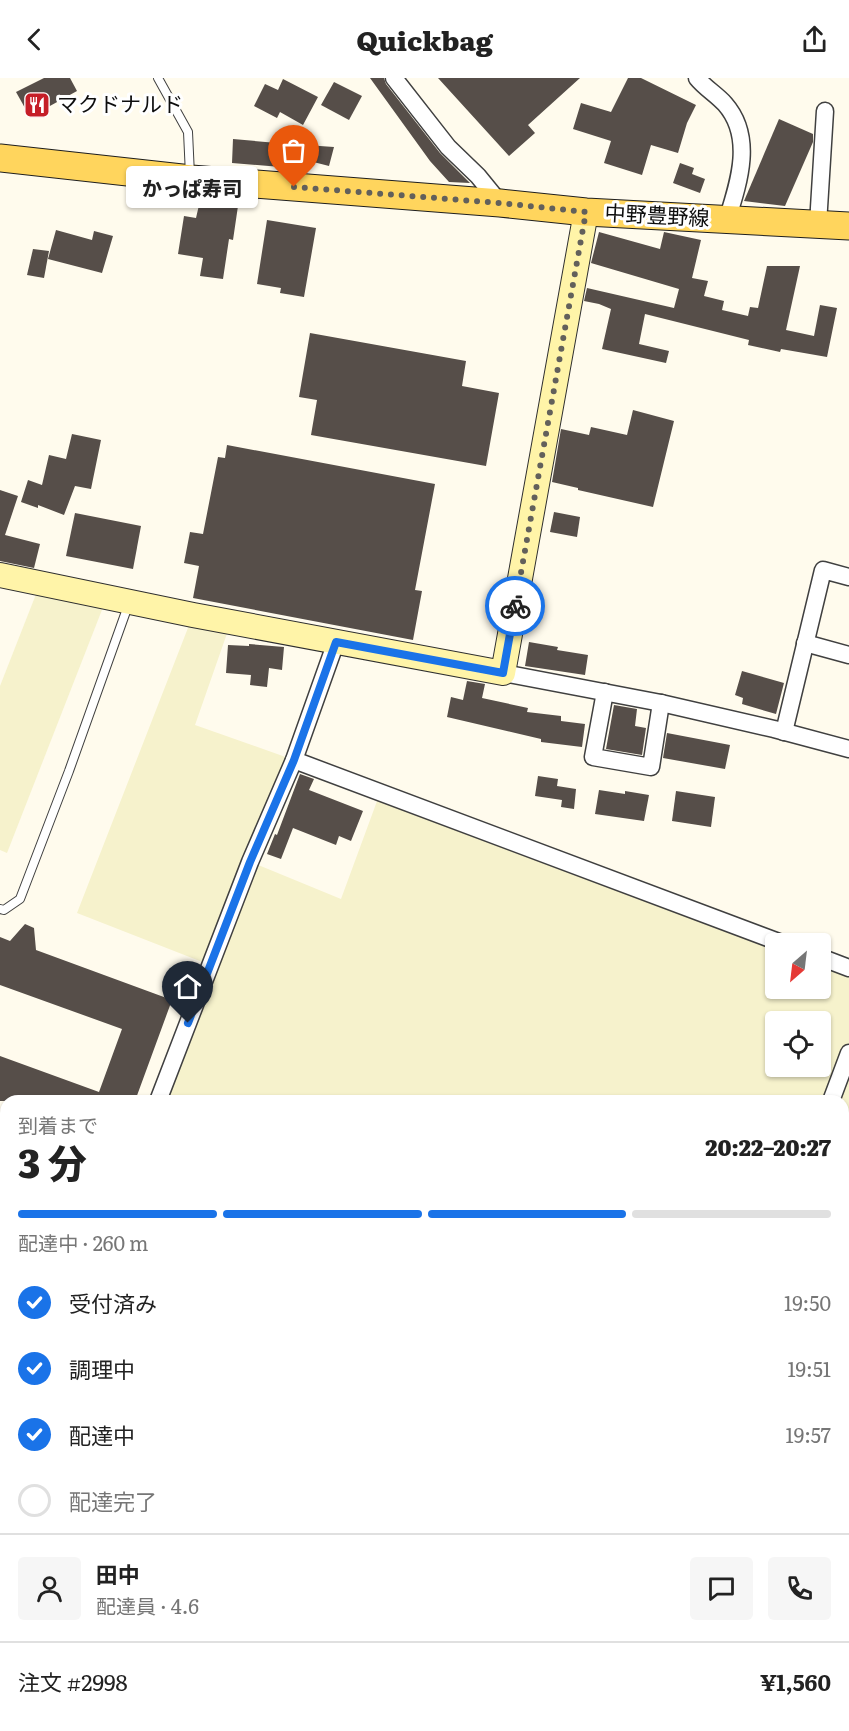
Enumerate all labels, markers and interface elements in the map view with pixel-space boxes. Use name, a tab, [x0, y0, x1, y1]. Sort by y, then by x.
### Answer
text: Quickbag	[356, 19, 493, 59]
icon: back	[18, 23, 51, 56]
icon: share	[798, 23, 831, 56]
place label: マクドナルド	[57, 87, 183, 118]
restaurant icon: マクドナルド	[22, 90, 52, 120]
pin	[268, 125, 319, 187]
icon: bag	[277, 134, 310, 167]
callout: かっぱ寿司	[126, 166, 258, 208]
text: かっぱ寿司	[142, 172, 242, 202]
street label: 中野豊野線	[604, 195, 710, 232]
courier	[485, 576, 545, 636]
icon: bike	[499, 590, 532, 623]
north arrow	[765, 933, 831, 999]
map controls	[765, 933, 831, 1077]
pin	[162, 961, 213, 1023]
icon: home	[171, 970, 204, 1003]
button: locate	[765, 1011, 831, 1077]
text: 到着まで	[18, 1109, 98, 1139]
text: 20:22–20:27	[705, 1130, 831, 1163]
text: 3 分	[18, 1132, 87, 1190]
text: 配達中 · 260 m	[18, 1227, 149, 1257]
icon: check	[18, 1286, 51, 1319]
text: 受付済み	[69, 1286, 157, 1319]
text: 19:50	[784, 1287, 831, 1317]
icon: check	[18, 1352, 51, 1385]
text: 調理中	[69, 1352, 135, 1385]
text: 19:51	[787, 1353, 831, 1383]
icon: check	[18, 1418, 51, 1451]
text: 配達中	[69, 1418, 135, 1451]
text: 19:57	[786, 1419, 831, 1449]
text: 配達完了	[69, 1484, 157, 1517]
button: person	[18, 1557, 81, 1620]
text: 田中	[96, 1557, 140, 1590]
button: chat	[690, 1557, 753, 1620]
button: phone	[768, 1557, 831, 1620]
text: 配達員 · 4.6	[96, 1590, 199, 1620]
text: 注文 #2998	[18, 1665, 128, 1698]
text: ¥1,560	[760, 1665, 831, 1698]

